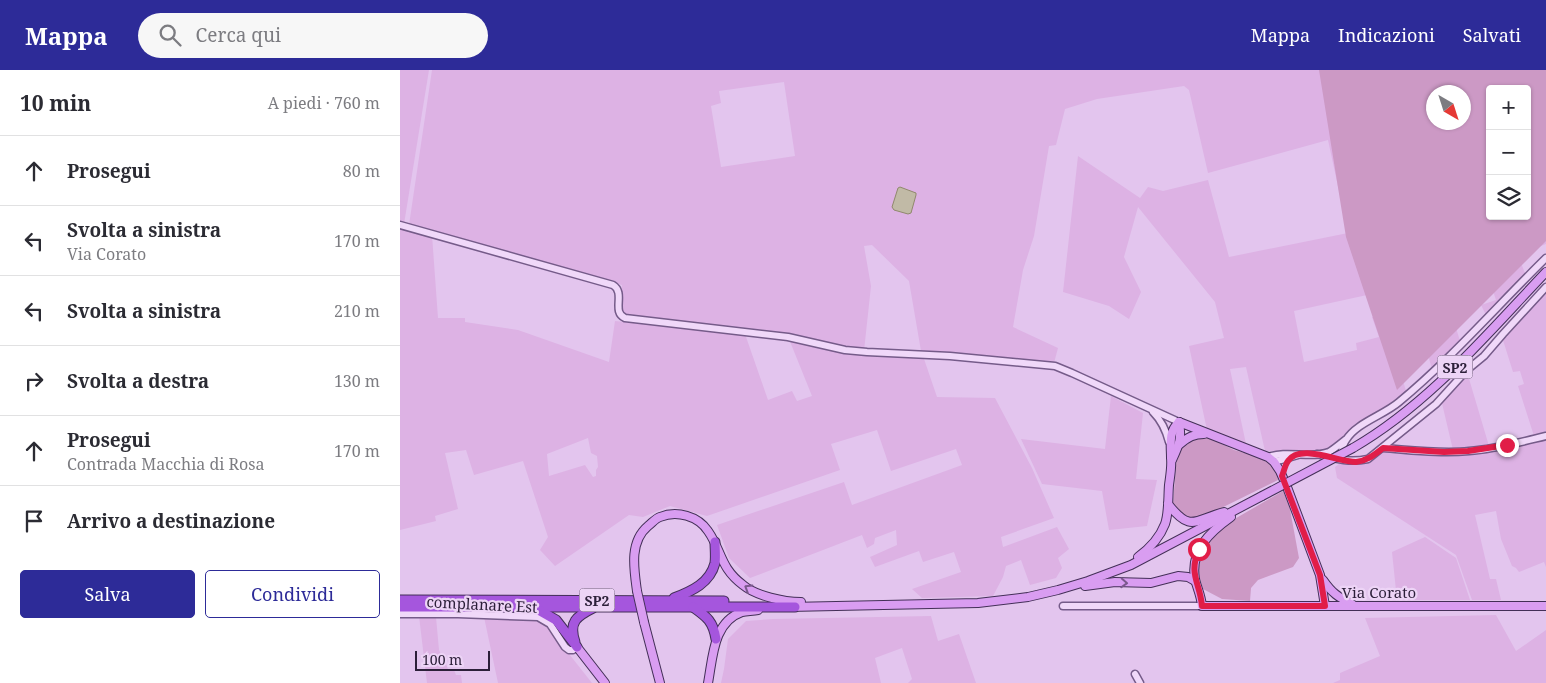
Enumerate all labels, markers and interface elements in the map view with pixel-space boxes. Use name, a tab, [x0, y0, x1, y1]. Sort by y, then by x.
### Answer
search box	[138, 13, 488, 58]
text: Mappa	[25, 19, 108, 52]
icon: search	[156, 21, 184, 49]
text: Cerca qui	[196, 22, 281, 48]
text: Mappa	[1251, 23, 1310, 47]
text: Indicazioni	[1338, 23, 1435, 47]
text: Salvati	[1463, 23, 1521, 47]
north arrow	[1426, 85, 1471, 130]
map controls	[1486, 85, 1531, 220]
button: +	[1486, 85, 1531, 130]
text: 10 min	[20, 89, 91, 117]
text: A piedi · 760 m	[268, 92, 380, 114]
button: −	[1486, 130, 1531, 175]
icon: ahead	[20, 157, 48, 185]
text: Prosegui	[67, 158, 151, 184]
text: 80 m	[343, 160, 380, 182]
button: layers	[1486, 175, 1531, 220]
text: Svolta a sinistra	[67, 217, 221, 243]
icon: left	[20, 227, 48, 255]
text: 170 m	[334, 230, 380, 252]
text: Via Corato	[67, 243, 146, 265]
icon: left	[20, 297, 48, 325]
text: Svolta a sinistra	[67, 298, 221, 324]
text: 210 m	[334, 300, 380, 322]
road number: SP2	[1438, 356, 1472, 378]
icon: right	[20, 367, 48, 395]
text: Svolta a destra	[67, 368, 209, 394]
text: 130 m	[334, 370, 380, 392]
text: Prosegui	[67, 427, 151, 453]
route end	[1496, 434, 1519, 457]
icon: ahead	[20, 437, 48, 465]
text: 170 m	[334, 440, 380, 462]
text: Contrada Macchia di Rosa	[67, 453, 265, 475]
icon: arrive	[20, 507, 48, 535]
text: Arrivo a destinazione	[67, 508, 275, 534]
route start	[1188, 538, 1211, 561]
button: Salva	[20, 570, 195, 618]
button: Condividi	[205, 570, 380, 618]
one-way arrow	[1120, 578, 1128, 589]
street label: Via Corato	[1342, 582, 1416, 602]
one-way arrow	[744, 585, 753, 595]
road number: SP2	[580, 588, 614, 612]
street label: complanare Est	[426, 591, 538, 617]
scale bar	[415, 648, 490, 671]
text: 100 m	[422, 650, 462, 669]

